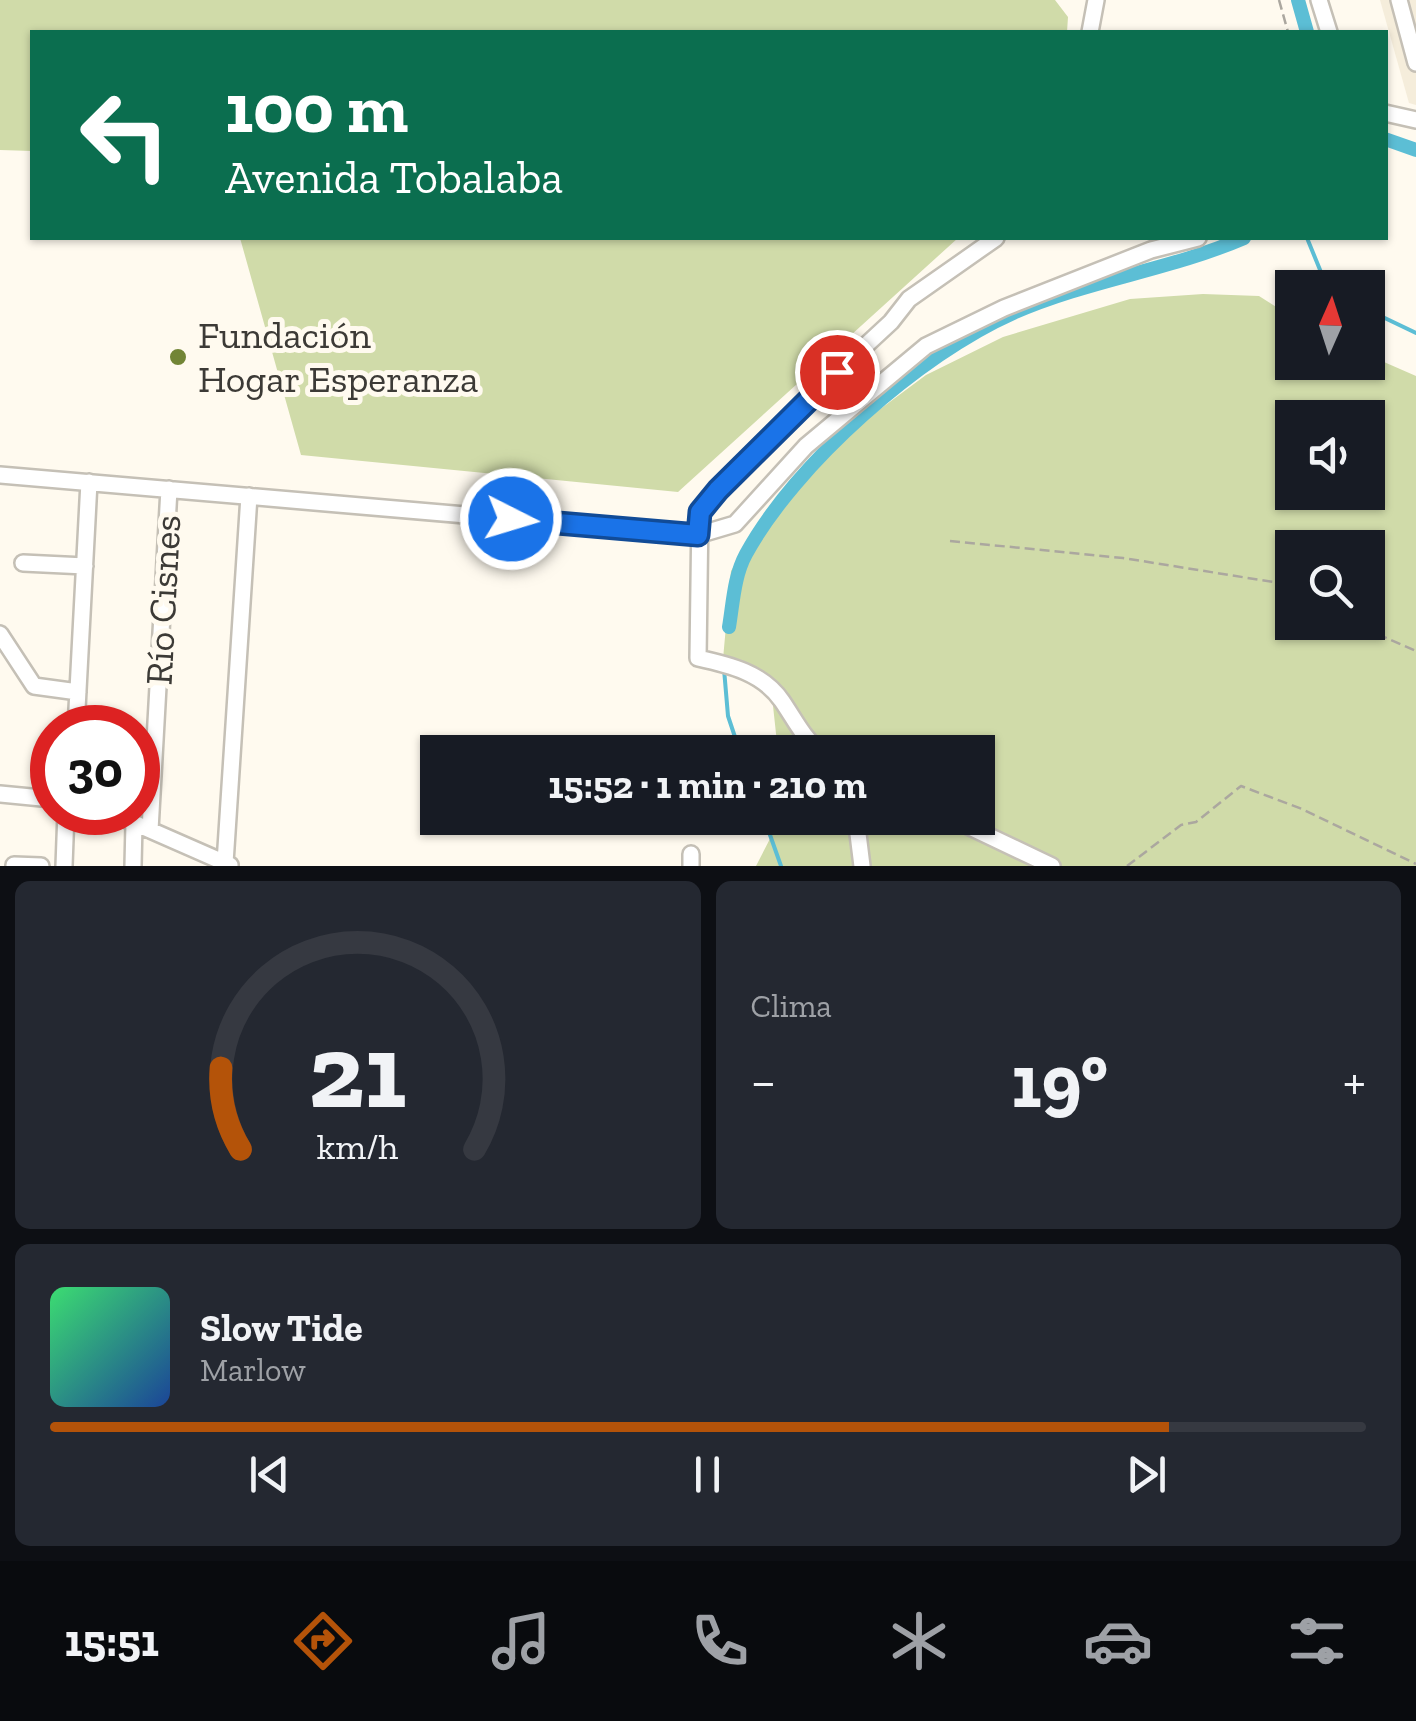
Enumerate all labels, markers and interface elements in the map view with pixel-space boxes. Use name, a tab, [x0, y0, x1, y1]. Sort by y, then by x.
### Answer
text: 100 m	[225, 66, 408, 150]
icon: left	[60, 70, 190, 200]
text: Avenida Tobalaba	[225, 151, 563, 205]
north arrow	[1275, 270, 1385, 380]
map controls	[1275, 270, 1385, 640]
place label: Fundación Hogar Esperanza	[198, 312, 478, 402]
pin	[795, 330, 880, 415]
icon: arrive	[810, 345, 865, 400]
marker: Fundación Hogar Esperanza	[167, 346, 189, 368]
button: sound	[1275, 400, 1385, 510]
position arrow	[459, 467, 563, 571]
street label: Río Cisnes	[136, 514, 190, 686]
button: search	[1275, 530, 1385, 640]
speed limit sign: 30	[30, 705, 160, 835]
text: 15:52 · 1 min · 210 m	[548, 762, 867, 808]
text: Clima	[751, 987, 832, 1025]
text: 21	[309, 1009, 407, 1134]
text: 19°	[1011, 1036, 1108, 1126]
text: −	[751, 1048, 776, 1114]
text: +	[1343, 1048, 1366, 1114]
text: km/h	[317, 1125, 399, 1168]
text: Slow Tide	[200, 1305, 363, 1351]
text: Marlow	[200, 1351, 306, 1389]
icon: previous	[242, 1447, 297, 1502]
icon: pause	[680, 1447, 735, 1502]
icon: next	[1119, 1447, 1174, 1502]
icon: directions	[288, 1606, 358, 1676]
icon: music	[486, 1606, 556, 1676]
icon: phone	[685, 1606, 755, 1676]
icon: climate	[884, 1606, 954, 1676]
icon: car	[1083, 1606, 1153, 1676]
icon: filters	[1282, 1606, 1352, 1676]
text: 15:51	[64, 1614, 159, 1668]

